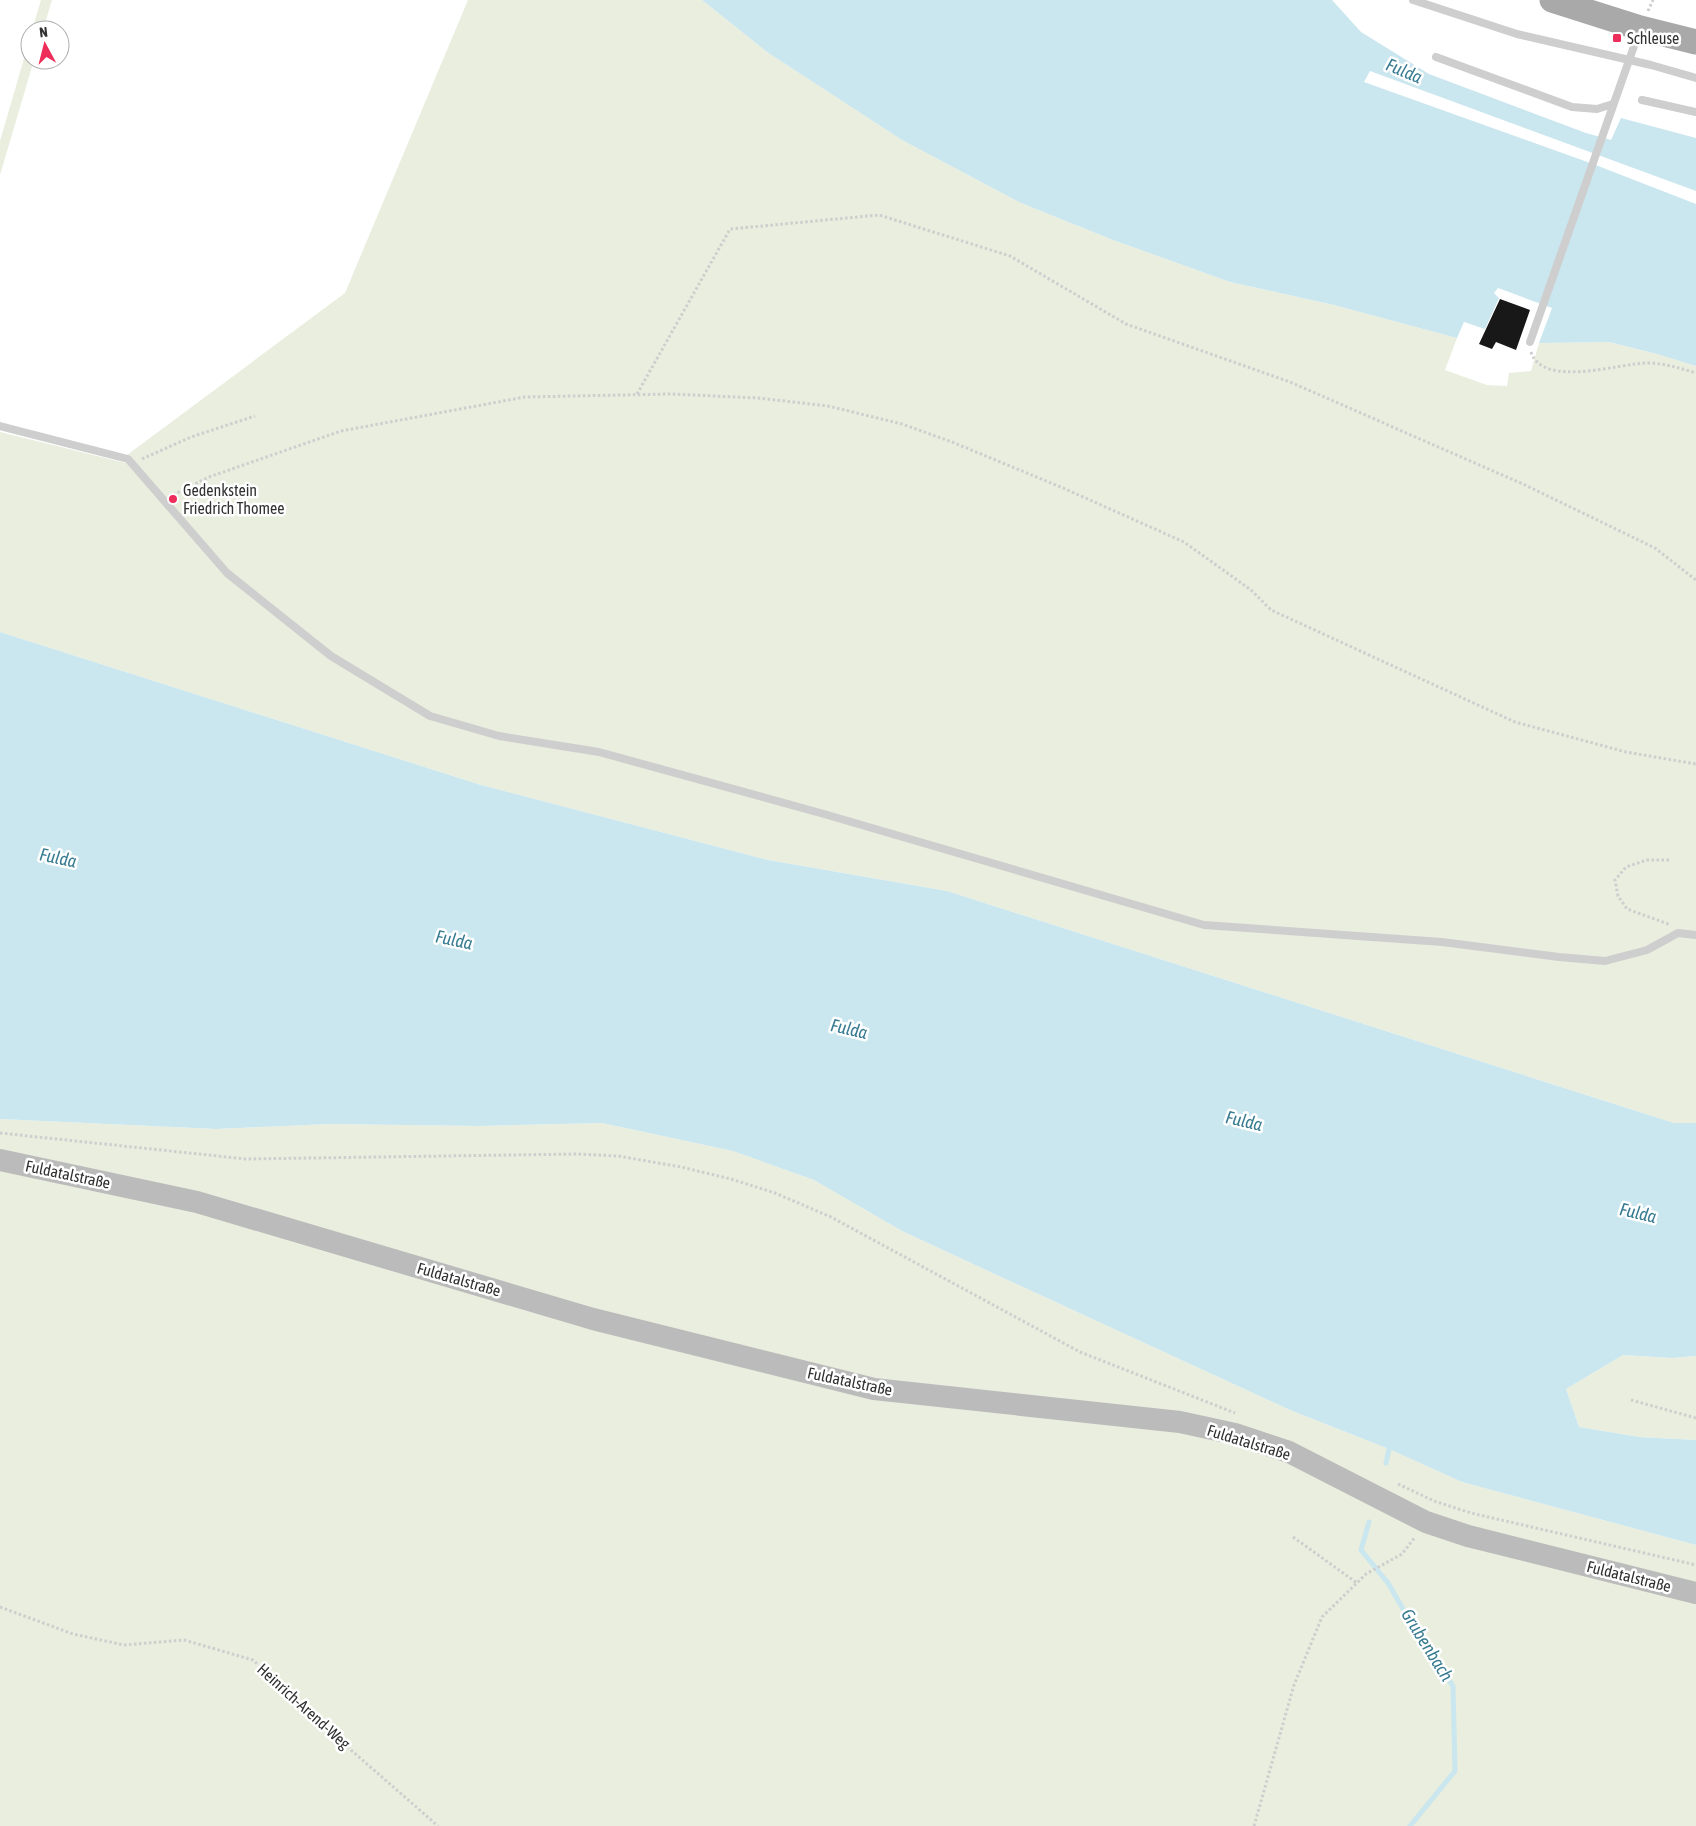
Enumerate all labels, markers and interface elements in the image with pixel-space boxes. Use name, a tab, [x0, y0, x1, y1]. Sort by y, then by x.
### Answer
north arrow	[20, 20, 70, 70]
text: N	[38, 24, 48, 41]
place label: Schleuse	[1627, 29, 1679, 47]
marker: Schleuse	[1611, 32, 1623, 44]
water label: Fulda	[1383, 54, 1426, 88]
place label: Gedenkstein Friedrich Thomee	[183, 481, 285, 517]
marker: Gedenkstein Friedrich Thomee	[167, 493, 179, 505]
water label: Fulda	[38, 843, 79, 872]
water label: Fulda	[434, 925, 475, 954]
water label: Fulda	[829, 1014, 870, 1043]
water label: Fulda	[1224, 1106, 1265, 1135]
street label: Fuldatalstraße	[24, 1156, 112, 1192]
water label: Fulda	[1618, 1198, 1659, 1227]
street label: Fuldatalstraße	[415, 1258, 503, 1300]
street label: Fuldatalstraße	[806, 1363, 894, 1399]
street label: Fuldatalstraße	[1205, 1421, 1293, 1463]
street label: Fuldatalstraße	[1585, 1557, 1673, 1595]
water label: Grubenbach	[1397, 1605, 1458, 1685]
street label: Heinrich-Arend-Weg	[253, 1660, 354, 1753]

